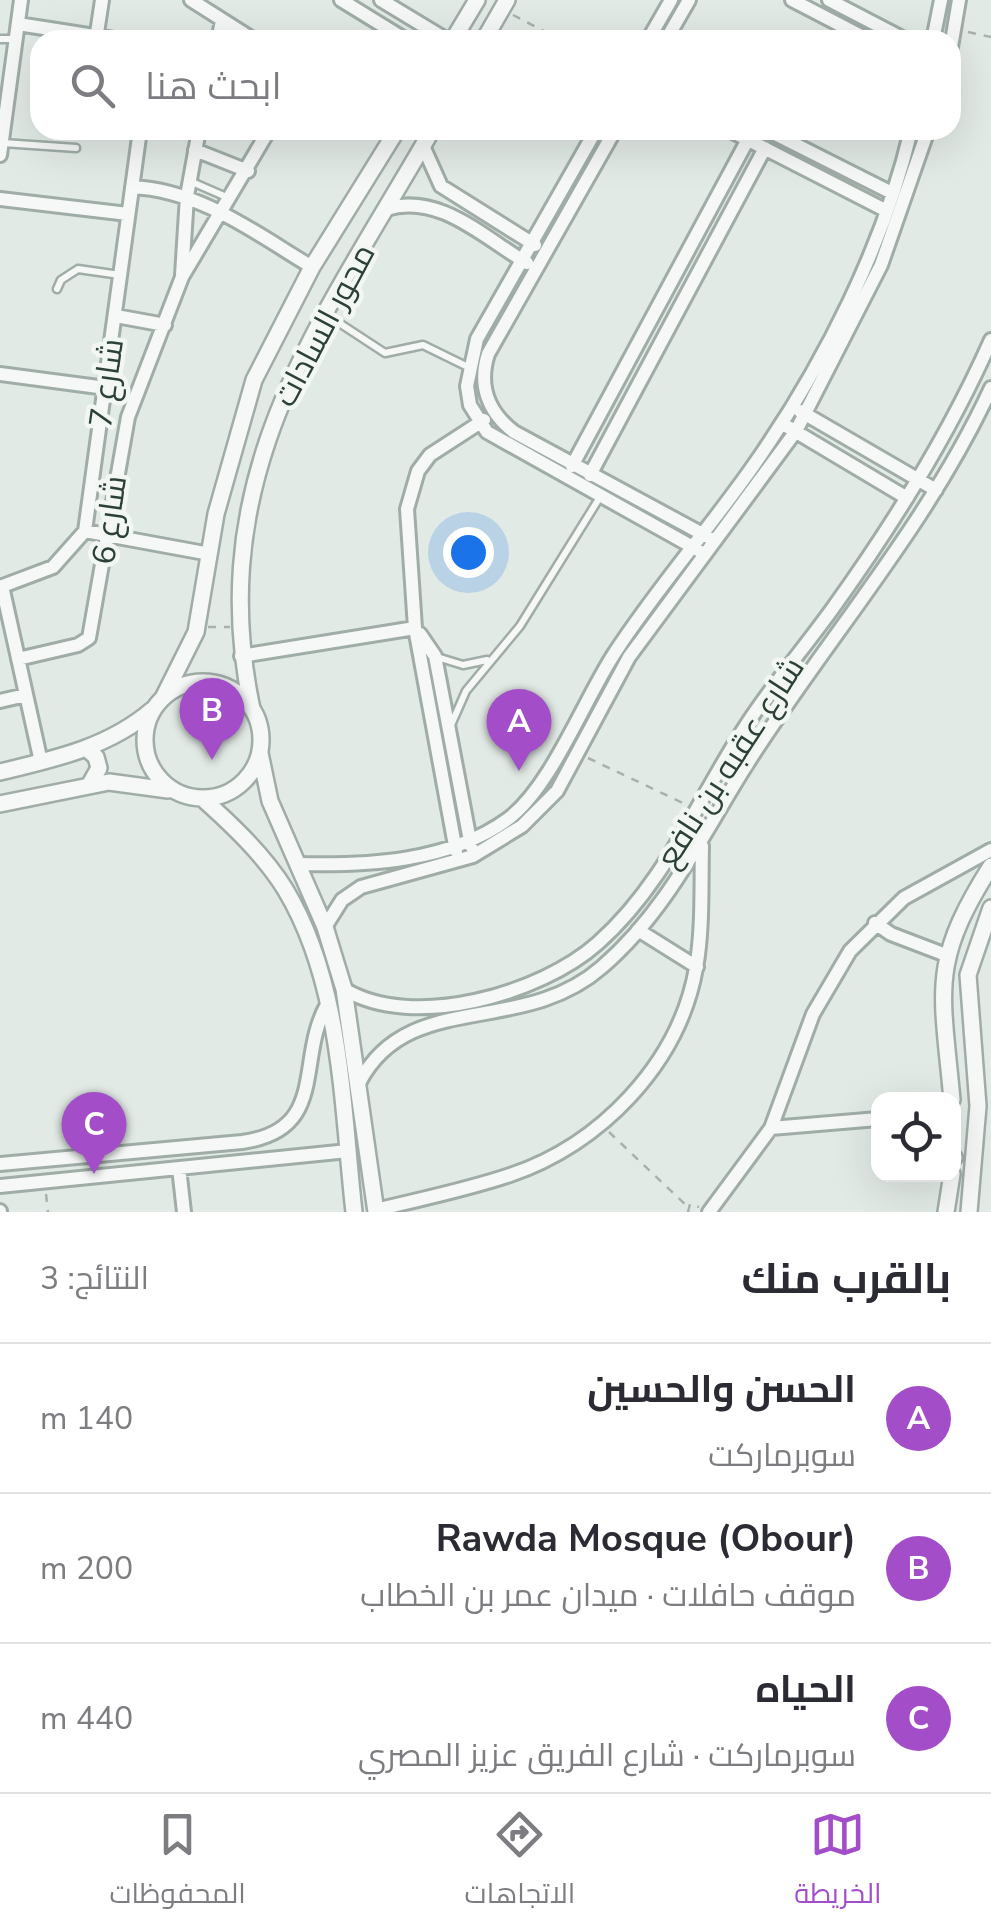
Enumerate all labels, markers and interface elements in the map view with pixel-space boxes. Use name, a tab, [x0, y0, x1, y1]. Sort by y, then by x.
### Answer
search box	[30, 30, 961, 140]
icon: search	[65, 58, 120, 113]
text: ابحث هنا	[145, 61, 282, 112]
street label: محور السادات	[264, 236, 385, 414]
street label: شارع 7	[79, 336, 134, 430]
street label: شارع 6	[82, 473, 137, 567]
your location	[443, 527, 494, 578]
street label: شارع عقبه بن نافع	[646, 649, 814, 876]
pin: B	[180, 678, 244, 760]
pin: A	[486, 688, 552, 771]
pin: C	[62, 1092, 126, 1174]
map controls	[871, 1092, 961, 1182]
button: locate	[871, 1092, 961, 1182]
text: بالقرب منك	[742, 1251, 951, 1308]
text: النتائج: 3	[40, 1257, 149, 1300]
text: الحسن والحسين	[587, 1364, 856, 1415]
text: 140 m	[40, 1397, 133, 1440]
text: A	[907, 1397, 930, 1440]
text: سوبرماركت	[708, 1434, 856, 1477]
text: Rawda Mosque (Obour)	[436, 1513, 856, 1564]
text: 200 m	[40, 1547, 133, 1590]
text: B	[907, 1547, 930, 1590]
text: موقف حافلات · ميدان عمر بن الخطاب	[360, 1574, 856, 1617]
text: الحياه	[756, 1664, 856, 1715]
text: 440 m	[40, 1697, 133, 1740]
text: C	[908, 1697, 929, 1740]
text: سوبرماركت · شارع الفريق عزيز المصري	[358, 1734, 856, 1777]
tab: المحفوظات	[109, 1807, 246, 1919]
tab: الاتجاهات	[465, 1807, 575, 1919]
tab: الخريطة	[794, 1807, 882, 1919]

